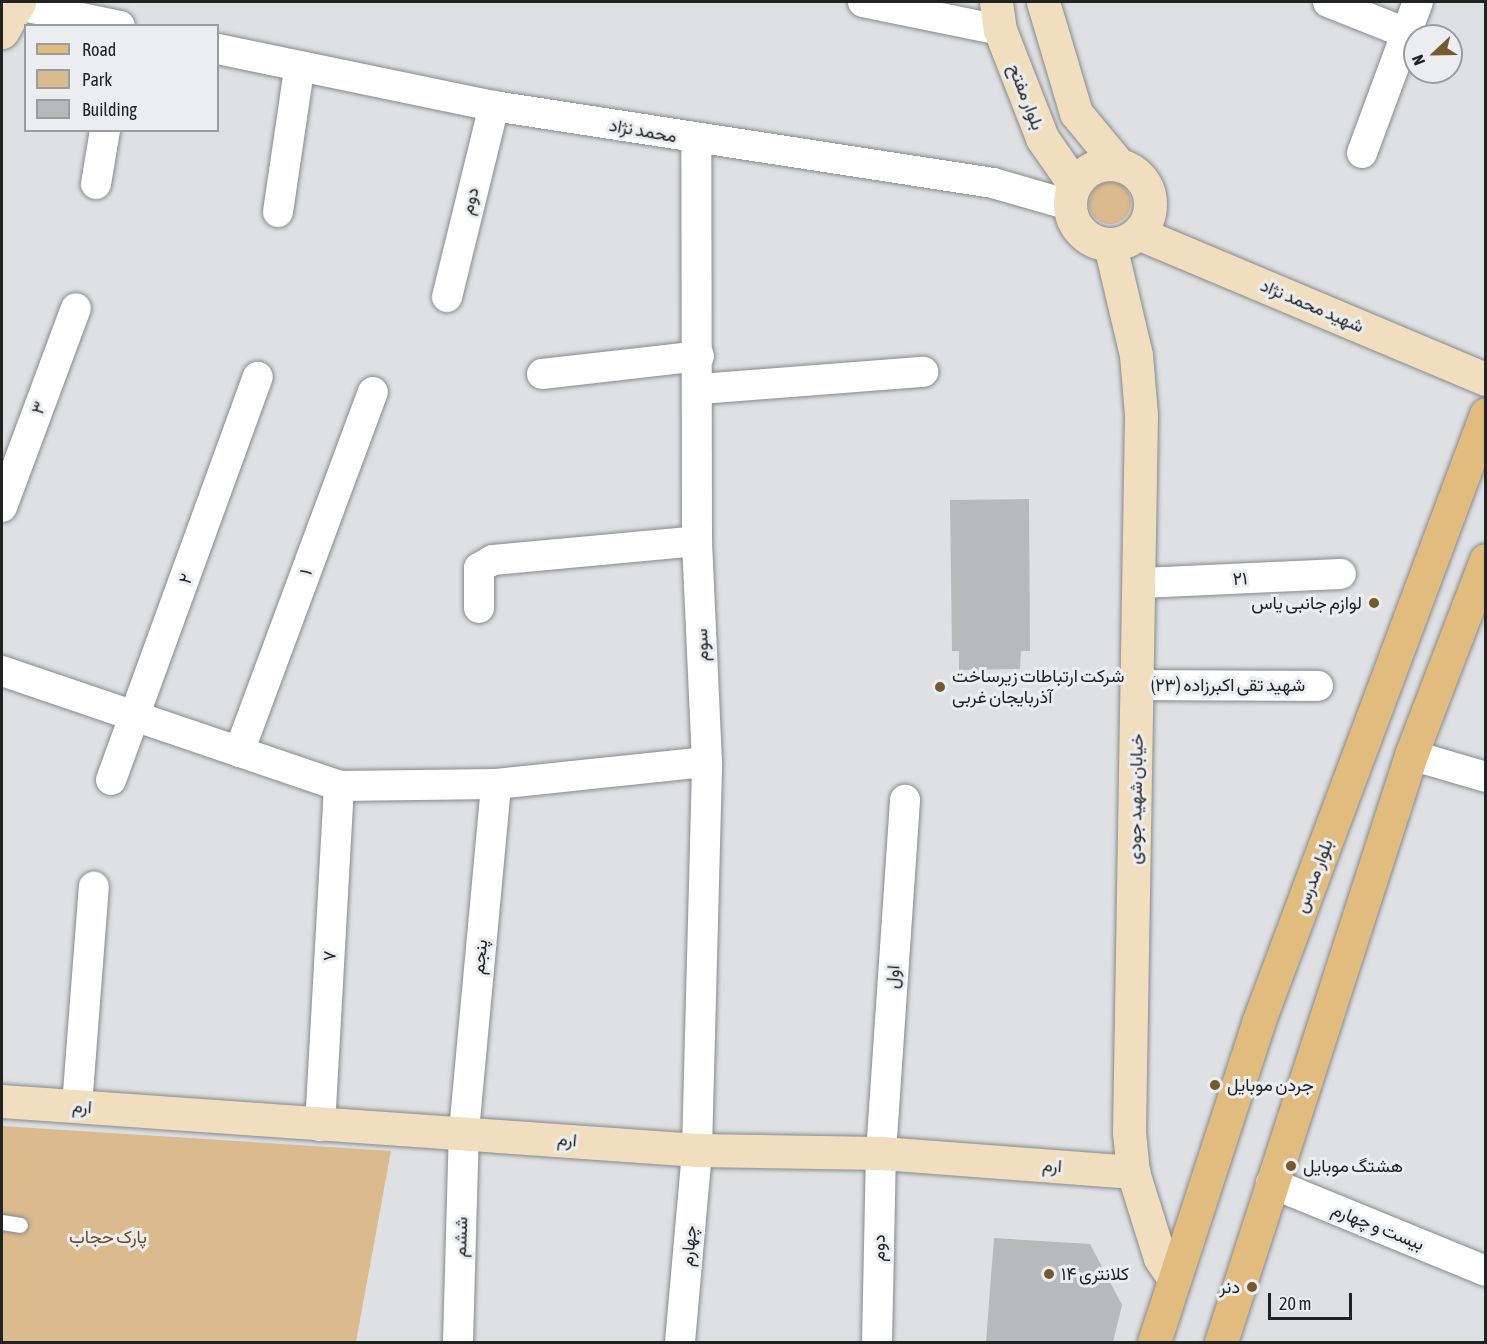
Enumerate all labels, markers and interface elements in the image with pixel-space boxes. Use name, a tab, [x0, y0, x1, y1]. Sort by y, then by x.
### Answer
legend	[24, 24, 219, 132]
north arrow	[1403, 24, 1463, 84]
text: Road	[82, 39, 116, 60]
text: N	[1408, 52, 1428, 68]
street label: بلوار مفتح	[1004, 61, 1048, 133]
text: Park	[82, 69, 112, 90]
text: Building	[82, 99, 137, 120]
street label: محمد نژاد	[607, 114, 679, 148]
street label: دوم	[456, 185, 484, 217]
street label: شهید محمد نژاد	[1257, 275, 1367, 337]
street label: ۳	[27, 399, 51, 417]
street label: ۱	[295, 566, 317, 578]
street label: ۲۱	[1232, 568, 1248, 590]
street label: ۲	[174, 571, 198, 587]
place label: لوازم جانبی یاس	[1251, 592, 1362, 614]
marker: لوازم جانبی یاس	[1367, 596, 1381, 610]
street label: سوم	[691, 628, 713, 662]
place label: شرکت ارتباطات زیرساخت آذربایجان غربی	[952, 666, 1124, 708]
street label: شهید تقی اکبرزاده (۲۳)	[1151, 674, 1305, 696]
marker: شرکت ارتباطات زیرساخت آذربایجان غربی	[933, 680, 947, 694]
street label: خیابان شهید جودی	[1124, 733, 1148, 865]
street label: بلوار مدرس	[1290, 836, 1338, 916]
street label: پنجم	[468, 938, 492, 976]
street label: ۷	[319, 950, 341, 962]
street label: اول	[881, 964, 905, 990]
place label: جردن موبایل	[1227, 1074, 1314, 1096]
marker: جردن موبایل	[1208, 1078, 1222, 1092]
street label: ارم	[71, 1096, 93, 1118]
street label: ارم	[556, 1128, 578, 1152]
street label: ارم	[1041, 1155, 1063, 1177]
place label: هشتگ موبایل	[1303, 1155, 1403, 1177]
marker: هشتگ موبایل	[1284, 1159, 1298, 1173]
street label: بیست و چهارم	[1329, 1199, 1427, 1255]
street label: ششم	[449, 1216, 473, 1258]
street label: چهارم	[676, 1225, 702, 1267]
park label: پارک حجاب	[69, 1226, 147, 1248]
street label: دوم	[868, 1234, 890, 1262]
place label: کلانتری ۱۴	[1061, 1263, 1129, 1285]
marker: کلانتری ۱۴	[1042, 1267, 1056, 1281]
place label: دنر	[1219, 1276, 1240, 1298]
marker: دنر	[1245, 1280, 1259, 1294]
scale bar	[1271, 1281, 1355, 1319]
text: 20 m	[1279, 1293, 1311, 1314]

